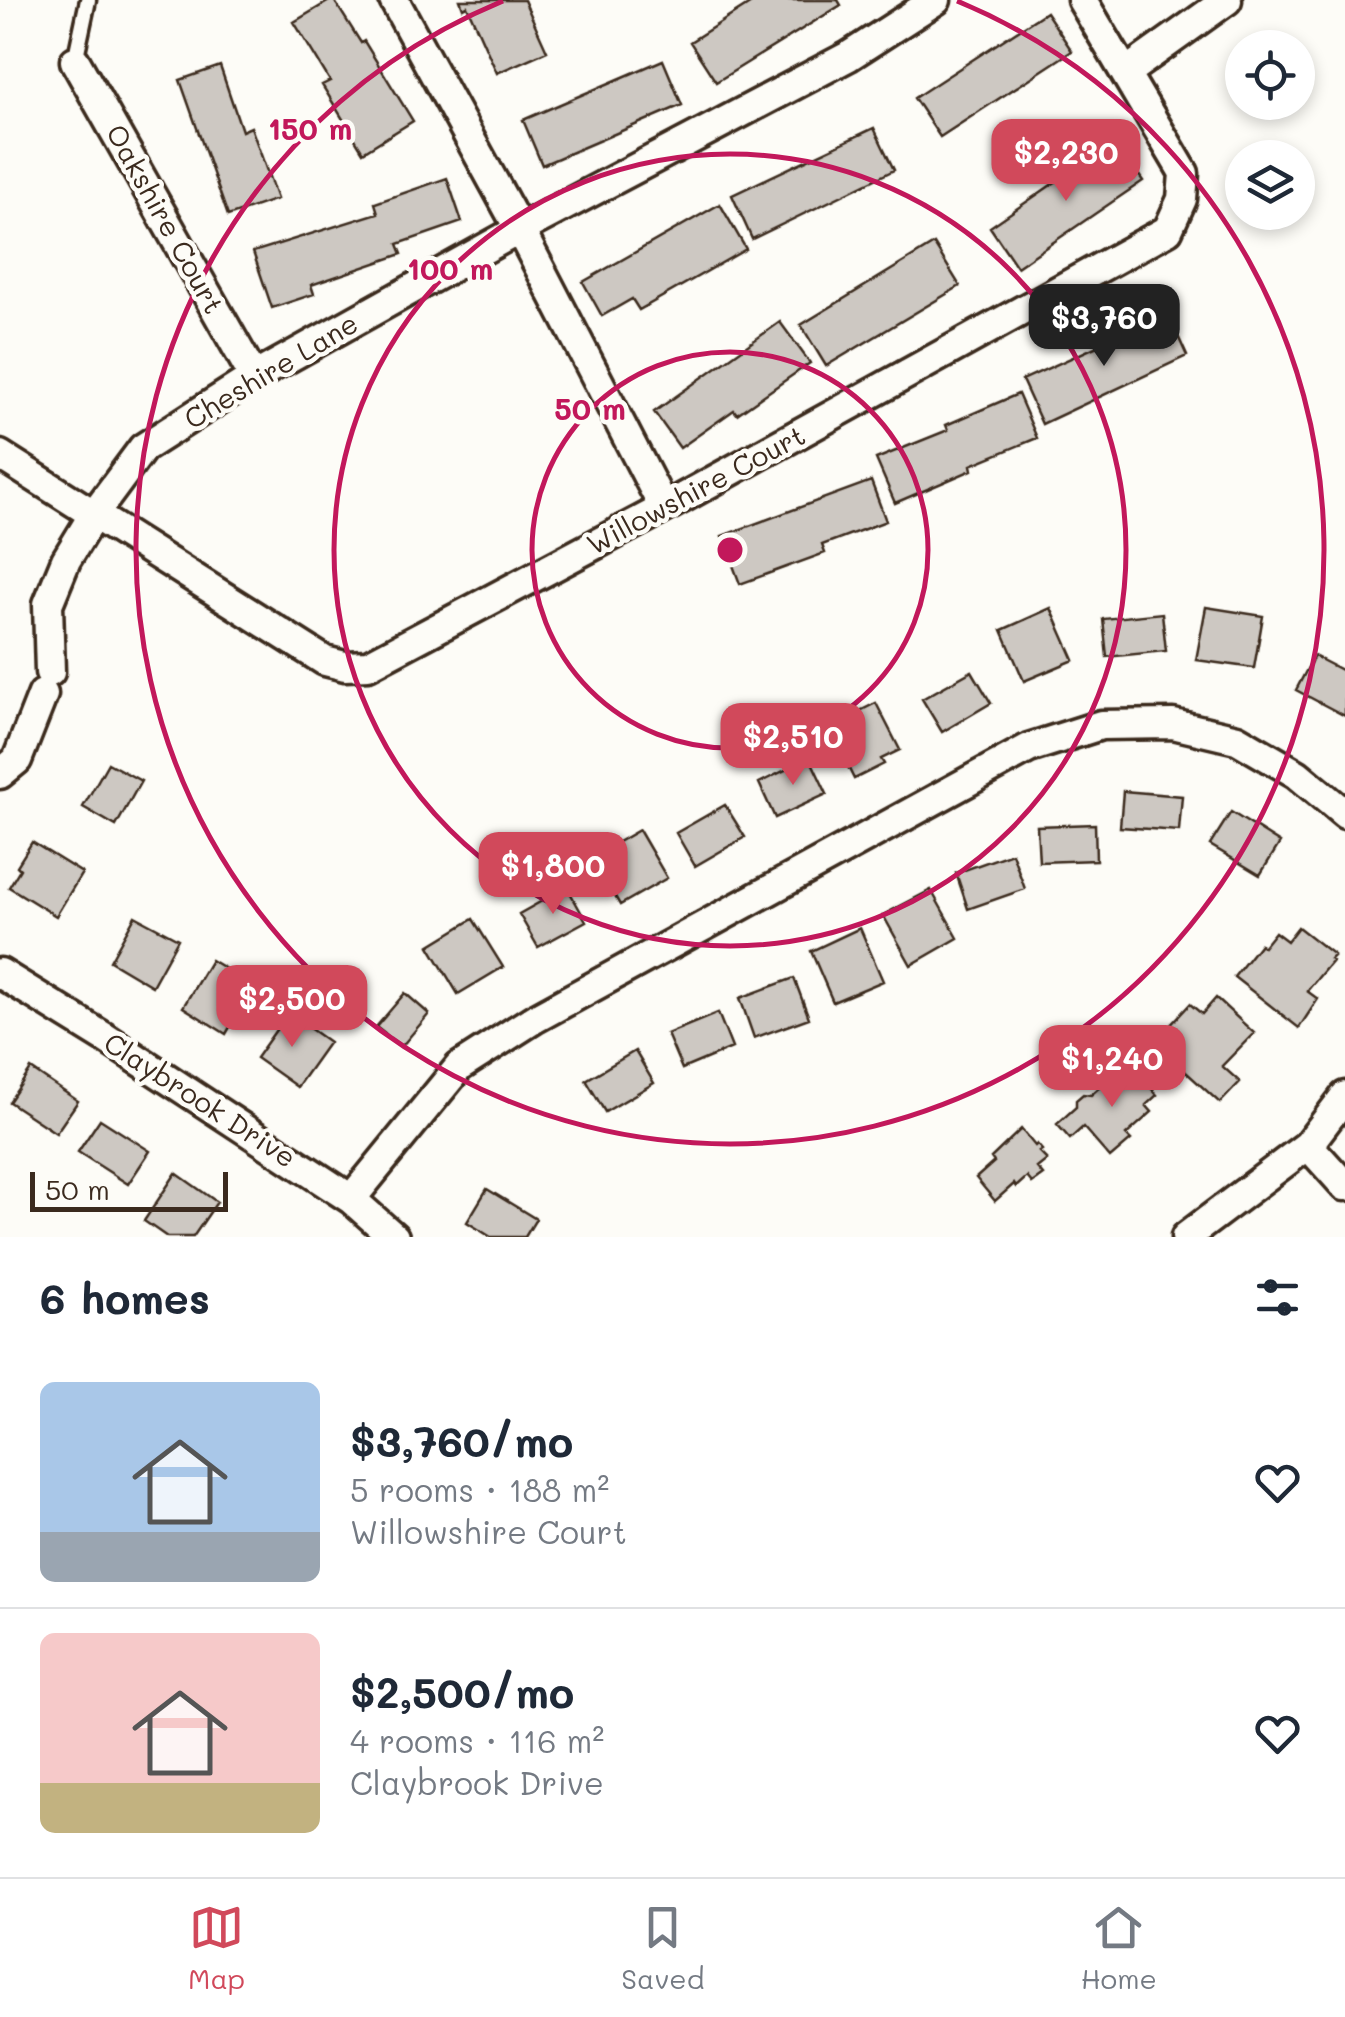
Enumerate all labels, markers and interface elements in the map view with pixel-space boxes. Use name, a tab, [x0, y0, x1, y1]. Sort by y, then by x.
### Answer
map controls	[1225, 30, 1315, 230]
button: locate	[1225, 30, 1315, 120]
text: 150 m	[268, 108, 352, 148]
street label: Oakshire Court	[99, 117, 233, 320]
pin: $2,230	[985, 119, 1147, 204]
text: $2,230	[1013, 130, 1119, 172]
button: layers	[1225, 140, 1315, 230]
text: 100 m	[407, 248, 493, 288]
pin: $3,760	[1023, 284, 1185, 369]
text: $3,760	[1051, 295, 1157, 337]
street label: Cheshire Lane	[177, 304, 364, 436]
text: 50 m	[554, 388, 626, 428]
street label: Willowshire Court	[580, 416, 811, 562]
centre of rings	[712, 532, 748, 568]
pin: $2,510	[712, 703, 874, 788]
text: $2,510	[743, 714, 843, 756]
pin: $1,800	[472, 832, 634, 917]
text: $1,800	[501, 843, 605, 885]
pin: $2,500	[211, 965, 373, 1050]
text: $2,500	[238, 976, 346, 1018]
street label: Claybrook Drive	[98, 1024, 303, 1175]
pin: $1,240	[1031, 1025, 1193, 1110]
text: $1,240	[1061, 1036, 1163, 1078]
scale bar	[30, 1167, 228, 1212]
text: 50 m	[45, 1171, 110, 1207]
text: 6 homes	[40, 1270, 210, 1325]
icon: filters	[1250, 1270, 1305, 1325]
text: $3,760/mo	[350, 1413, 573, 1468]
icon: home	[120, 1422, 240, 1542]
icon: heart	[1250, 1455, 1305, 1510]
text: 5 rooms · 188 m²	[350, 1468, 609, 1510]
text: Willowshire Court	[350, 1510, 627, 1552]
text: $2,500/mo	[350, 1664, 574, 1719]
icon: home	[120, 1673, 240, 1793]
icon: heart	[1250, 1706, 1305, 1761]
text: 4 rooms · 116 m²	[350, 1719, 604, 1761]
text: Claybrook Drive	[350, 1761, 604, 1803]
tab: Map	[188, 1900, 245, 1996]
tab: Saved	[621, 1900, 704, 1996]
tab: Home	[1081, 1900, 1157, 1996]

